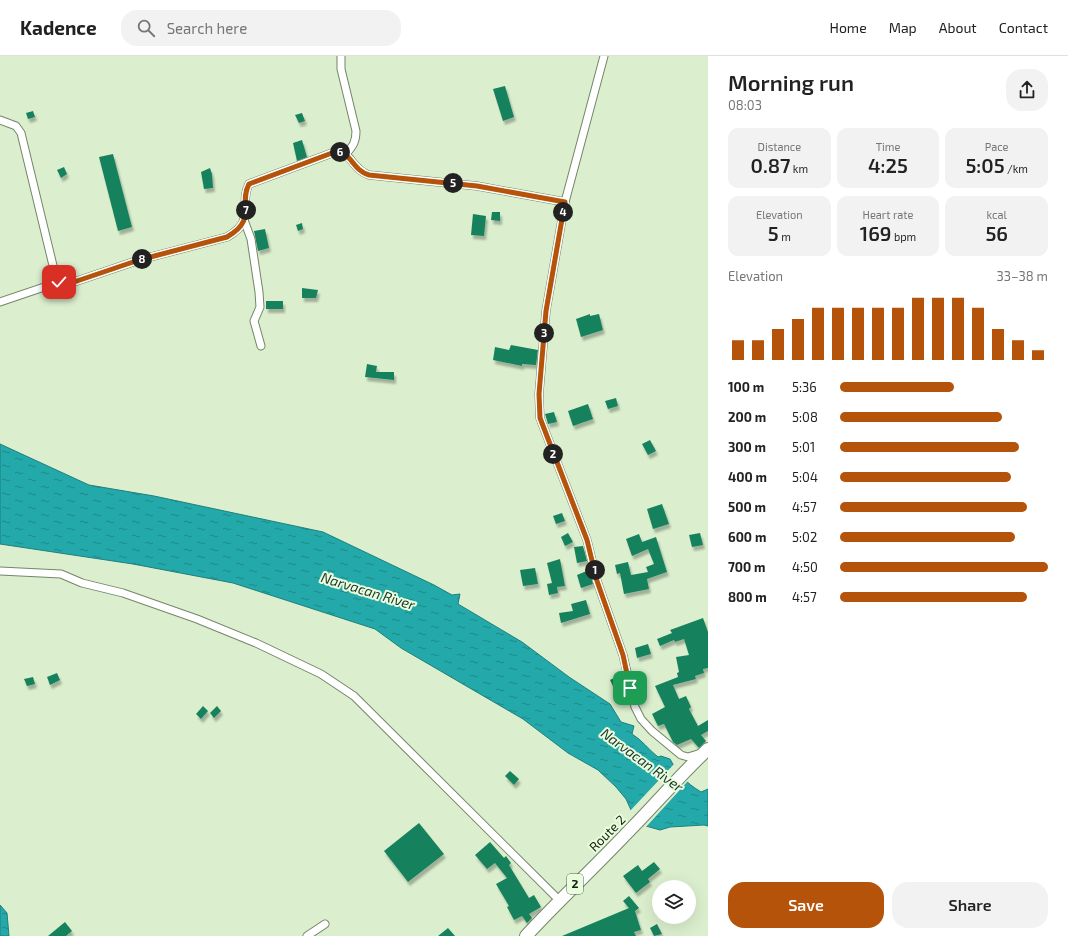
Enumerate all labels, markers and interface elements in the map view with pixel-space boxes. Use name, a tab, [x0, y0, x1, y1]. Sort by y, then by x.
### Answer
search box	[121, 10, 401, 46]
text: Kadence	[20, 16, 97, 39]
icon: search	[135, 17, 157, 39]
text: Search here	[167, 19, 247, 37]
text: Home	[830, 19, 867, 36]
text: Map	[889, 19, 917, 36]
text: About	[939, 19, 977, 36]
text: Contact	[999, 19, 1048, 36]
text: Morning run	[728, 69, 854, 95]
button: share	[1006, 69, 1048, 111]
text: 08:03	[728, 97, 762, 113]
text: Distance	[758, 140, 801, 153]
text: Time	[876, 140, 900, 153]
text: Pace	[985, 140, 1009, 153]
pin: 6	[330, 142, 350, 162]
text: 6	[337, 145, 343, 158]
text: 0.87	[751, 153, 790, 177]
text: 4:25	[868, 153, 908, 177]
text: 5:05	[965, 153, 1005, 177]
text: km	[790, 162, 808, 175]
text: /km	[1005, 162, 1028, 175]
pin: 5	[443, 173, 463, 193]
text: 5	[450, 176, 456, 189]
pin: 7	[236, 200, 256, 220]
pin: 4	[553, 202, 573, 222]
text: 7	[243, 203, 249, 216]
text: 4	[559, 205, 567, 218]
text: Elevation	[756, 208, 803, 221]
text: Heart rate	[863, 208, 913, 221]
text: kcal	[987, 208, 1007, 221]
text: 5	[768, 221, 779, 245]
text: 169	[860, 221, 891, 245]
text: 56	[985, 221, 1008, 245]
text: m	[779, 230, 791, 243]
text: bpm	[891, 230, 916, 243]
pin: 8	[132, 249, 152, 269]
text: 8	[139, 252, 145, 265]
pin	[42, 265, 76, 299]
text: Elevation	[728, 268, 783, 284]
text: 33–38 m	[996, 268, 1048, 284]
icon: check	[48, 271, 70, 293]
pin: 3	[534, 323, 554, 343]
text: 3	[541, 326, 547, 339]
text: 100 m	[728, 379, 764, 395]
text: 5:36	[792, 379, 817, 395]
text: 200 m	[728, 409, 766, 425]
text: 5:08	[792, 409, 818, 425]
text: 300 m	[728, 439, 766, 455]
text: 5:01	[792, 439, 815, 455]
pin: 2	[543, 444, 563, 464]
text: 2	[550, 447, 556, 460]
text: 400 m	[728, 469, 767, 485]
text: 5:04	[792, 469, 818, 485]
text: 500 m	[728, 499, 766, 515]
text: 4:57	[792, 499, 817, 515]
text: 600 m	[728, 529, 766, 545]
text: 5:02	[792, 529, 817, 545]
text: 700 m	[728, 559, 766, 575]
text: 4:50	[792, 559, 818, 575]
pin: 1	[585, 560, 605, 580]
text: 1	[593, 563, 597, 576]
water label: Narvacan River	[319, 568, 418, 613]
text: 800 m	[728, 589, 767, 605]
text: 4:57	[792, 589, 817, 605]
pin	[613, 671, 647, 705]
icon: arrive	[619, 677, 641, 699]
water label: Narvacan River	[598, 724, 687, 795]
street label: Route 2	[585, 811, 629, 855]
road number: 2	[567, 874, 583, 894]
map controls	[652, 880, 696, 924]
button: layers	[652, 880, 696, 924]
button: Save	[728, 882, 884, 928]
button: Share	[892, 882, 1048, 928]

